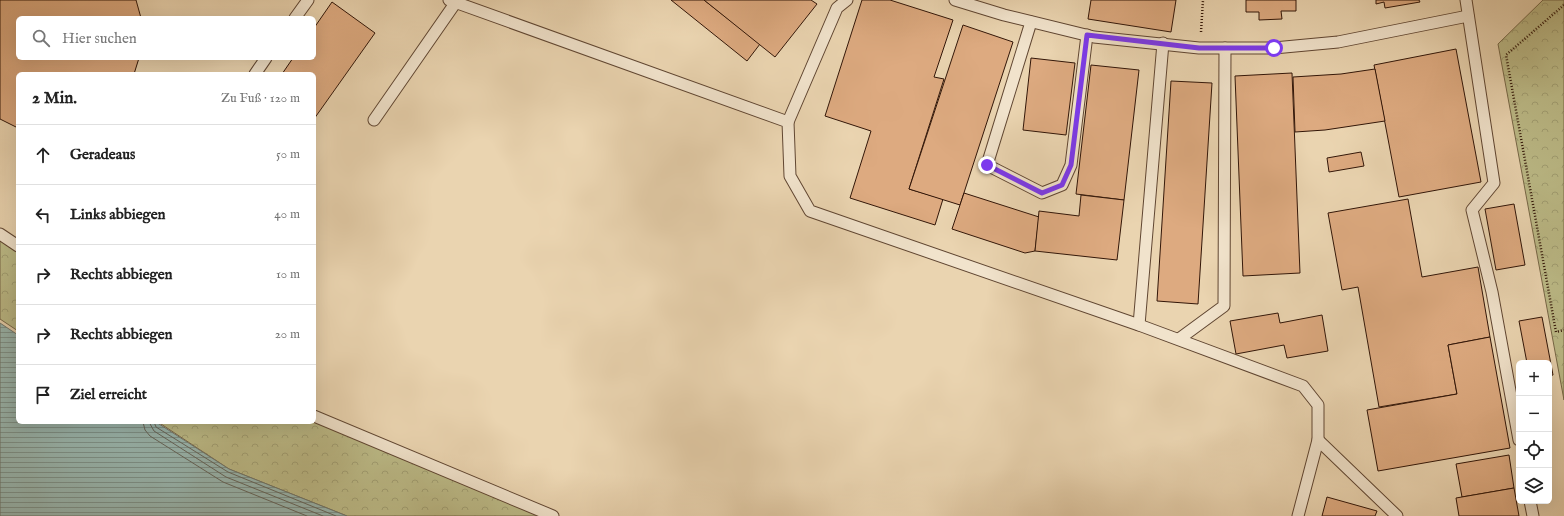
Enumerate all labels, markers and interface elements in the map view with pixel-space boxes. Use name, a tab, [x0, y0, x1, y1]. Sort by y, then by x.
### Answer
search box	[16, 16, 316, 60]
icon: search	[30, 27, 52, 49]
text: Hier suchen	[62, 29, 137, 48]
route start	[1265, 39, 1283, 57]
text: 2 Min.	[32, 88, 77, 109]
text: Zu Fuß · 120 m	[221, 90, 300, 107]
icon: ahead	[32, 144, 54, 166]
text: Geradeaus	[70, 145, 135, 164]
text: 50 m	[276, 146, 300, 163]
route end	[978, 156, 996, 174]
icon: left	[32, 204, 54, 226]
text: Links abbiegen	[70, 205, 166, 224]
text: 40 m	[274, 206, 300, 223]
icon: right	[32, 264, 54, 286]
text: Rechts abbiegen	[70, 265, 173, 284]
text: 10 m	[276, 266, 300, 283]
icon: right	[32, 324, 54, 346]
text: Rechts abbiegen	[70, 325, 173, 344]
text: 20 m	[275, 326, 300, 343]
map controls	[1516, 360, 1552, 504]
button: +	[1516, 360, 1552, 396]
icon: arrive	[32, 384, 54, 406]
text: Ziel erreicht	[70, 385, 147, 404]
button: −	[1516, 396, 1552, 432]
button: locate	[1516, 432, 1552, 468]
button: layers	[1516, 468, 1552, 504]

